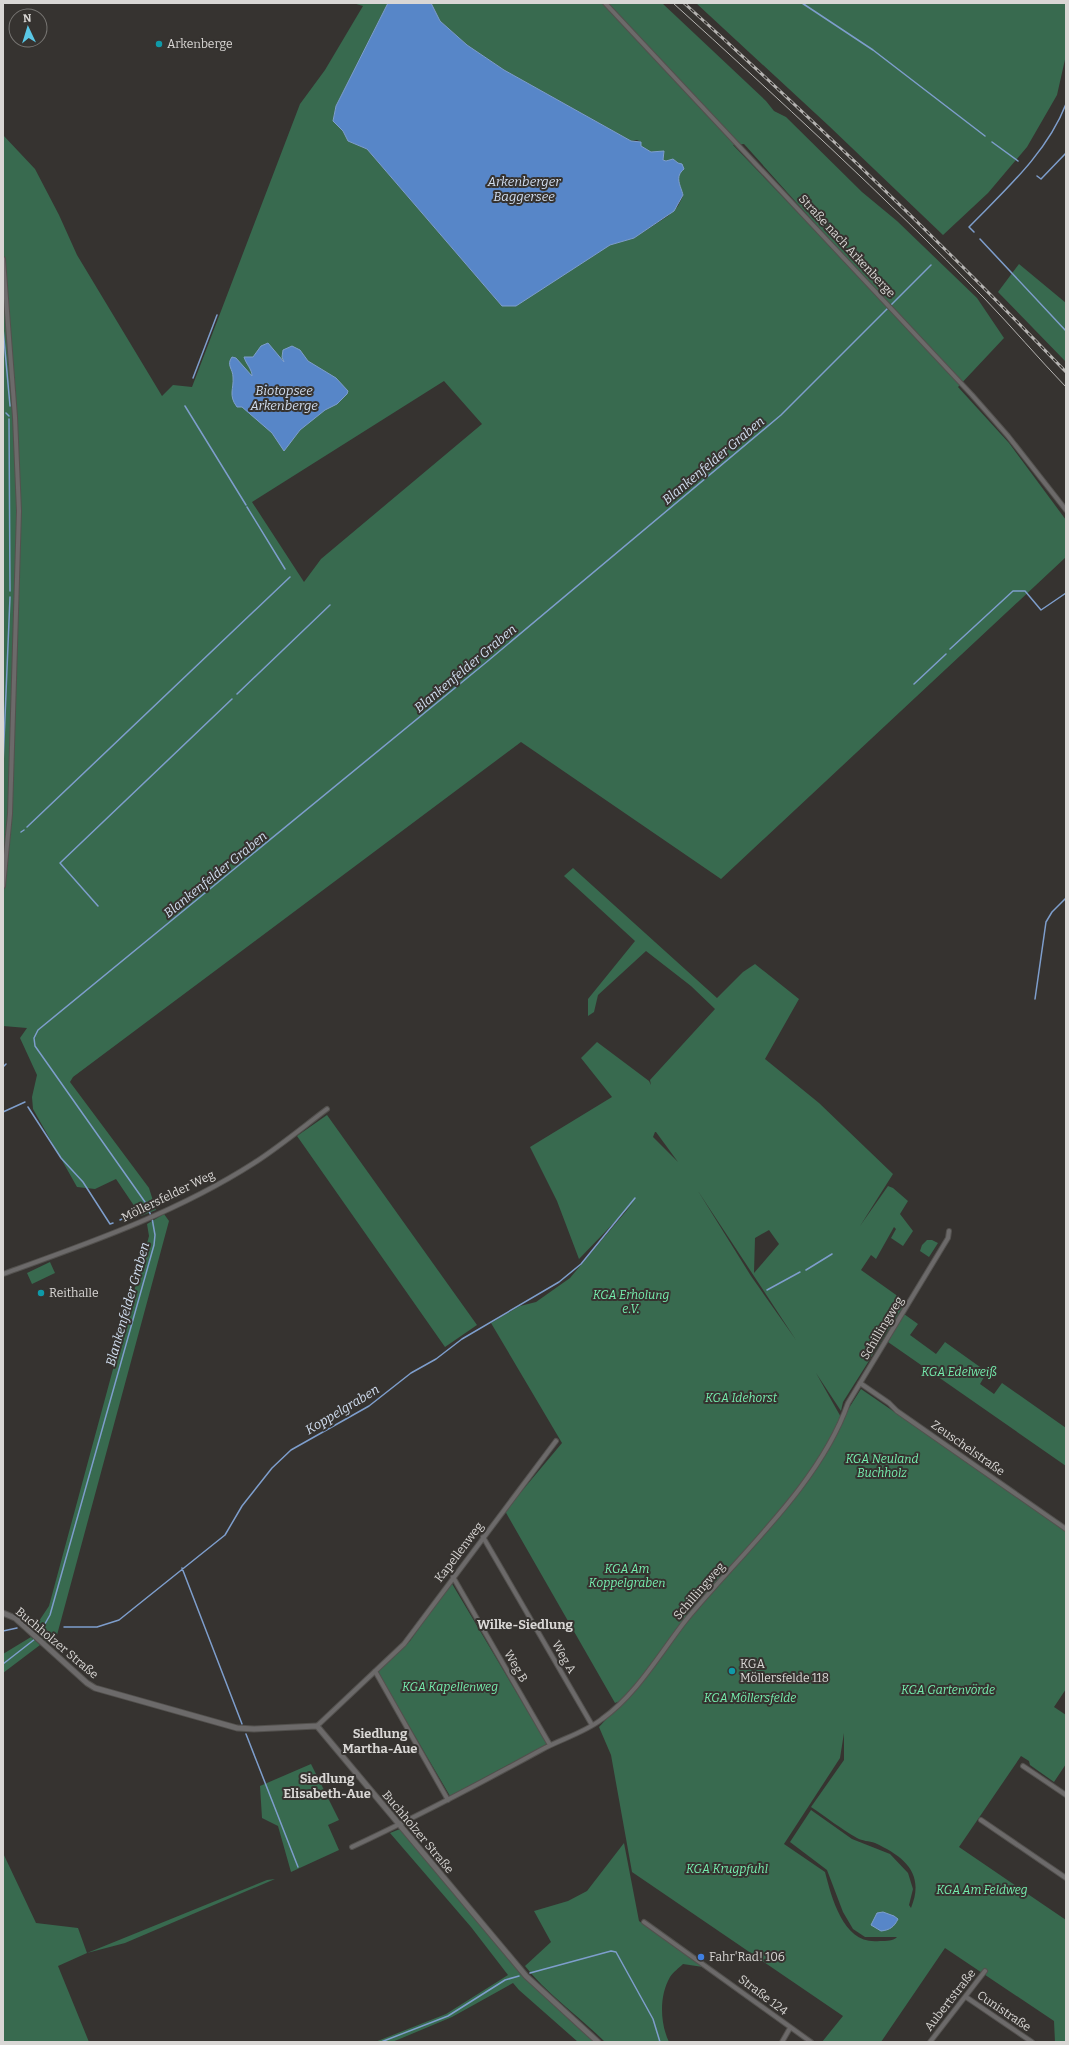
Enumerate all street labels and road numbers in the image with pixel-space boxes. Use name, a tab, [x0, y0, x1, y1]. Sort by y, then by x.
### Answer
street label: Straße nach Arkenberge	[796, 192, 898, 300]
street label: Möllersfelder Weg	[119, 1167, 217, 1225]
street label: Schillingweg	[858, 1294, 907, 1362]
street label: Zeuschelstraße	[929, 1418, 1007, 1478]
street label: Kapellenweg	[432, 1519, 486, 1585]
street label: Schillingweg	[670, 1559, 728, 1623]
street label: Buchholzer Straße	[13, 1604, 101, 1682]
street label: Weg A	[549, 1638, 579, 1676]
street label: Weg B	[501, 1647, 531, 1685]
street label: Buchholzer Straße	[379, 1788, 457, 1876]
street label: Aubertstraße	[922, 1966, 978, 2034]
street label: Straße 124	[736, 1972, 790, 2018]
street label: Cunistraße	[974, 1988, 1034, 2034]

